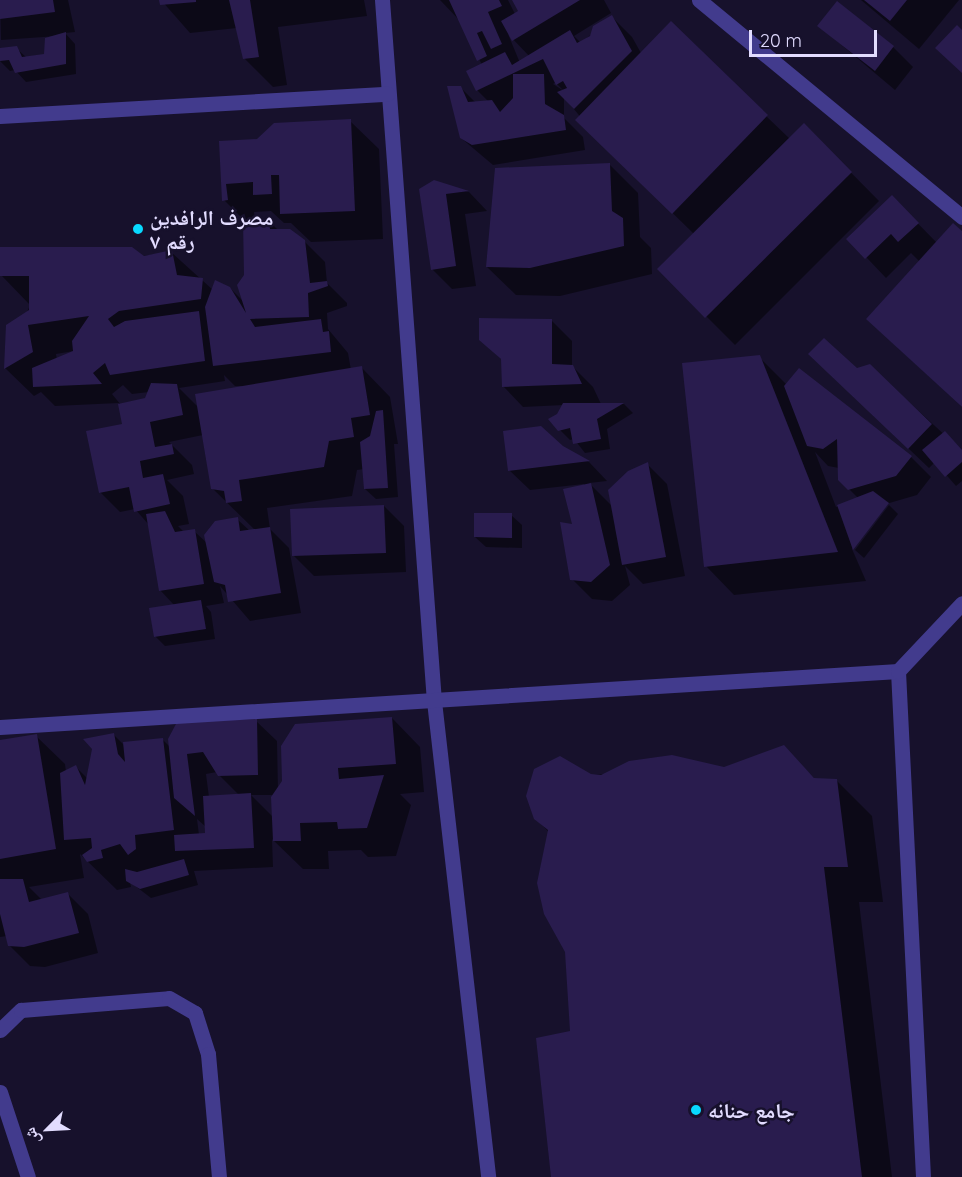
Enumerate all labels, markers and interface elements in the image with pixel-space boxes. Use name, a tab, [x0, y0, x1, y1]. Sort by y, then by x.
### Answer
scale bar	[752, 18, 880, 56]
text: 20 m	[760, 29, 802, 52]
place label: مصرف الرافدين رقم ٧	[150, 204, 273, 254]
marker: مصرف الرافدين رقم ٧	[131, 222, 145, 236]
place label: جامع حنانه	[708, 1097, 795, 1123]
north arrow	[18, 1099, 78, 1159]
marker: جامع حنانه	[689, 1103, 703, 1117]
text: ش	[19, 1125, 44, 1148]

